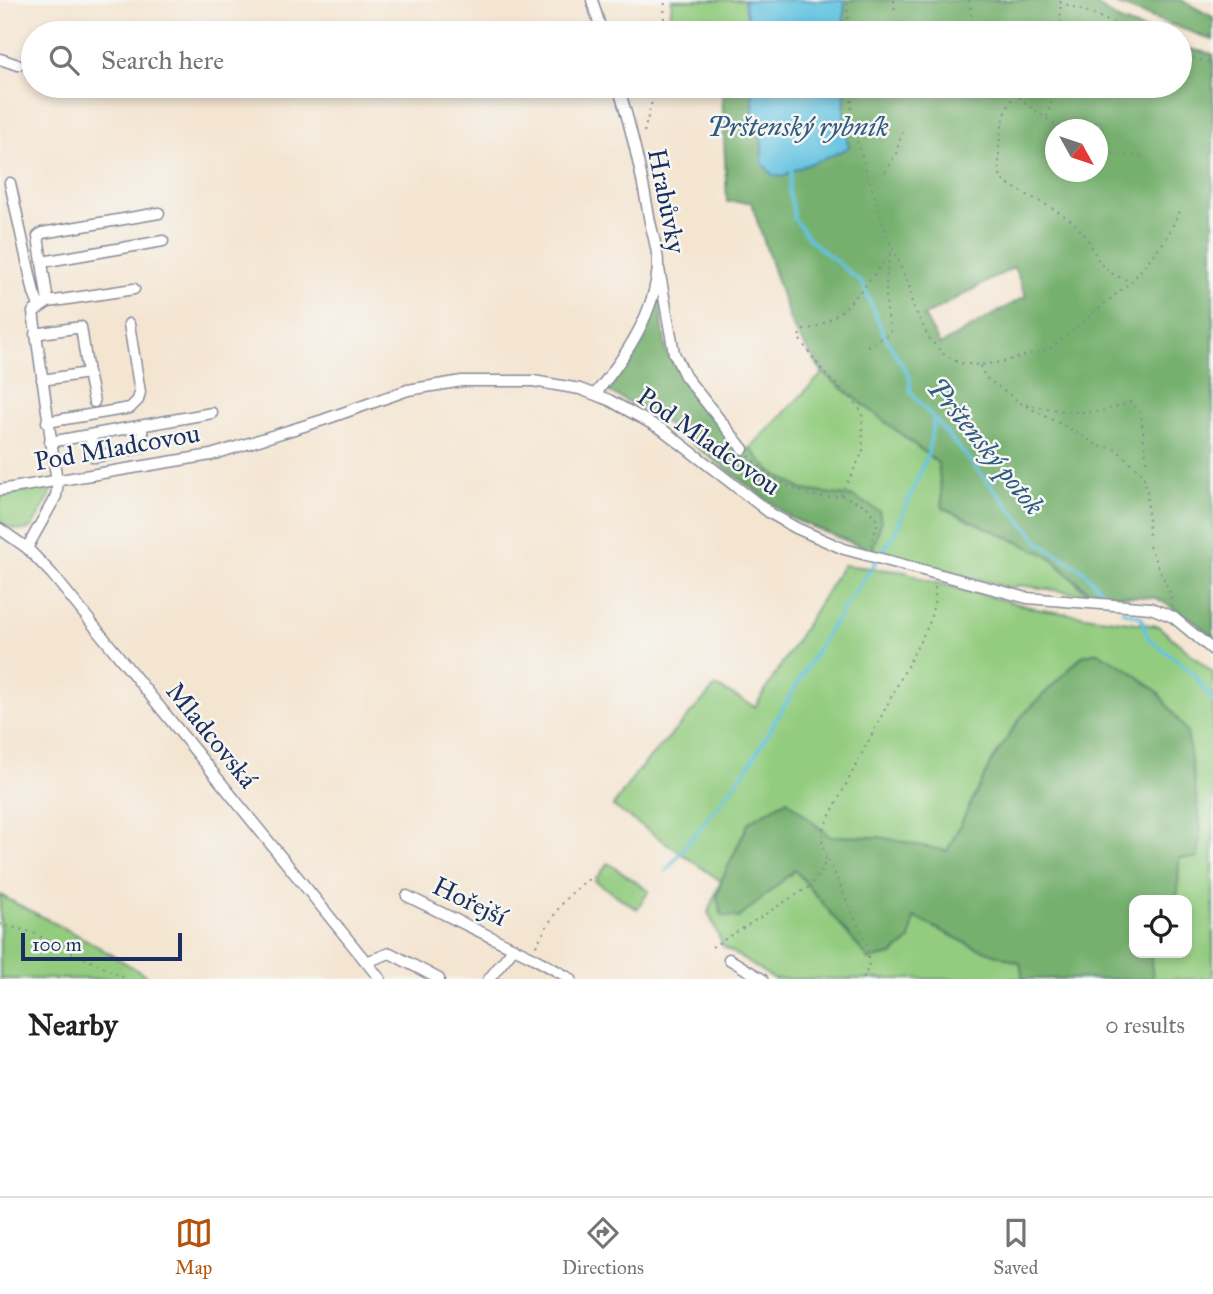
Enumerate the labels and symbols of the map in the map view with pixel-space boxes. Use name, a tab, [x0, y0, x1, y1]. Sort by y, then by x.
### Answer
water label: Prštenský rybník	[707, 109, 889, 144]
north arrow	[1045, 119, 1108, 182]
street label: Hrabůvky	[641, 146, 693, 257]
water label: Prštenský potok	[920, 370, 1052, 523]
street label: Pod Mladcovou	[631, 380, 787, 502]
street label: Pod Mladcovou	[32, 417, 202, 477]
street label: Mladcovská	[160, 676, 264, 794]
street label: Hořejší	[428, 869, 514, 933]
scale bar	[21, 930, 182, 962]

